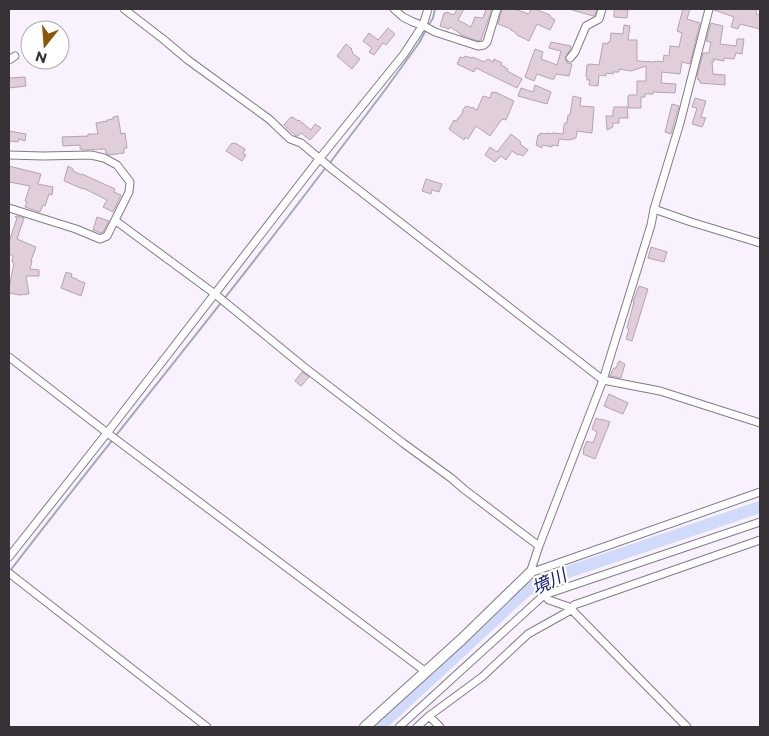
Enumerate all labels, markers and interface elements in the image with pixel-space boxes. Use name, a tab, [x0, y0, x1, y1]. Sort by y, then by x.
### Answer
north arrow	[20, 20, 70, 70]
text: N	[33, 47, 49, 68]
water label: 境川	[528, 564, 572, 600]

